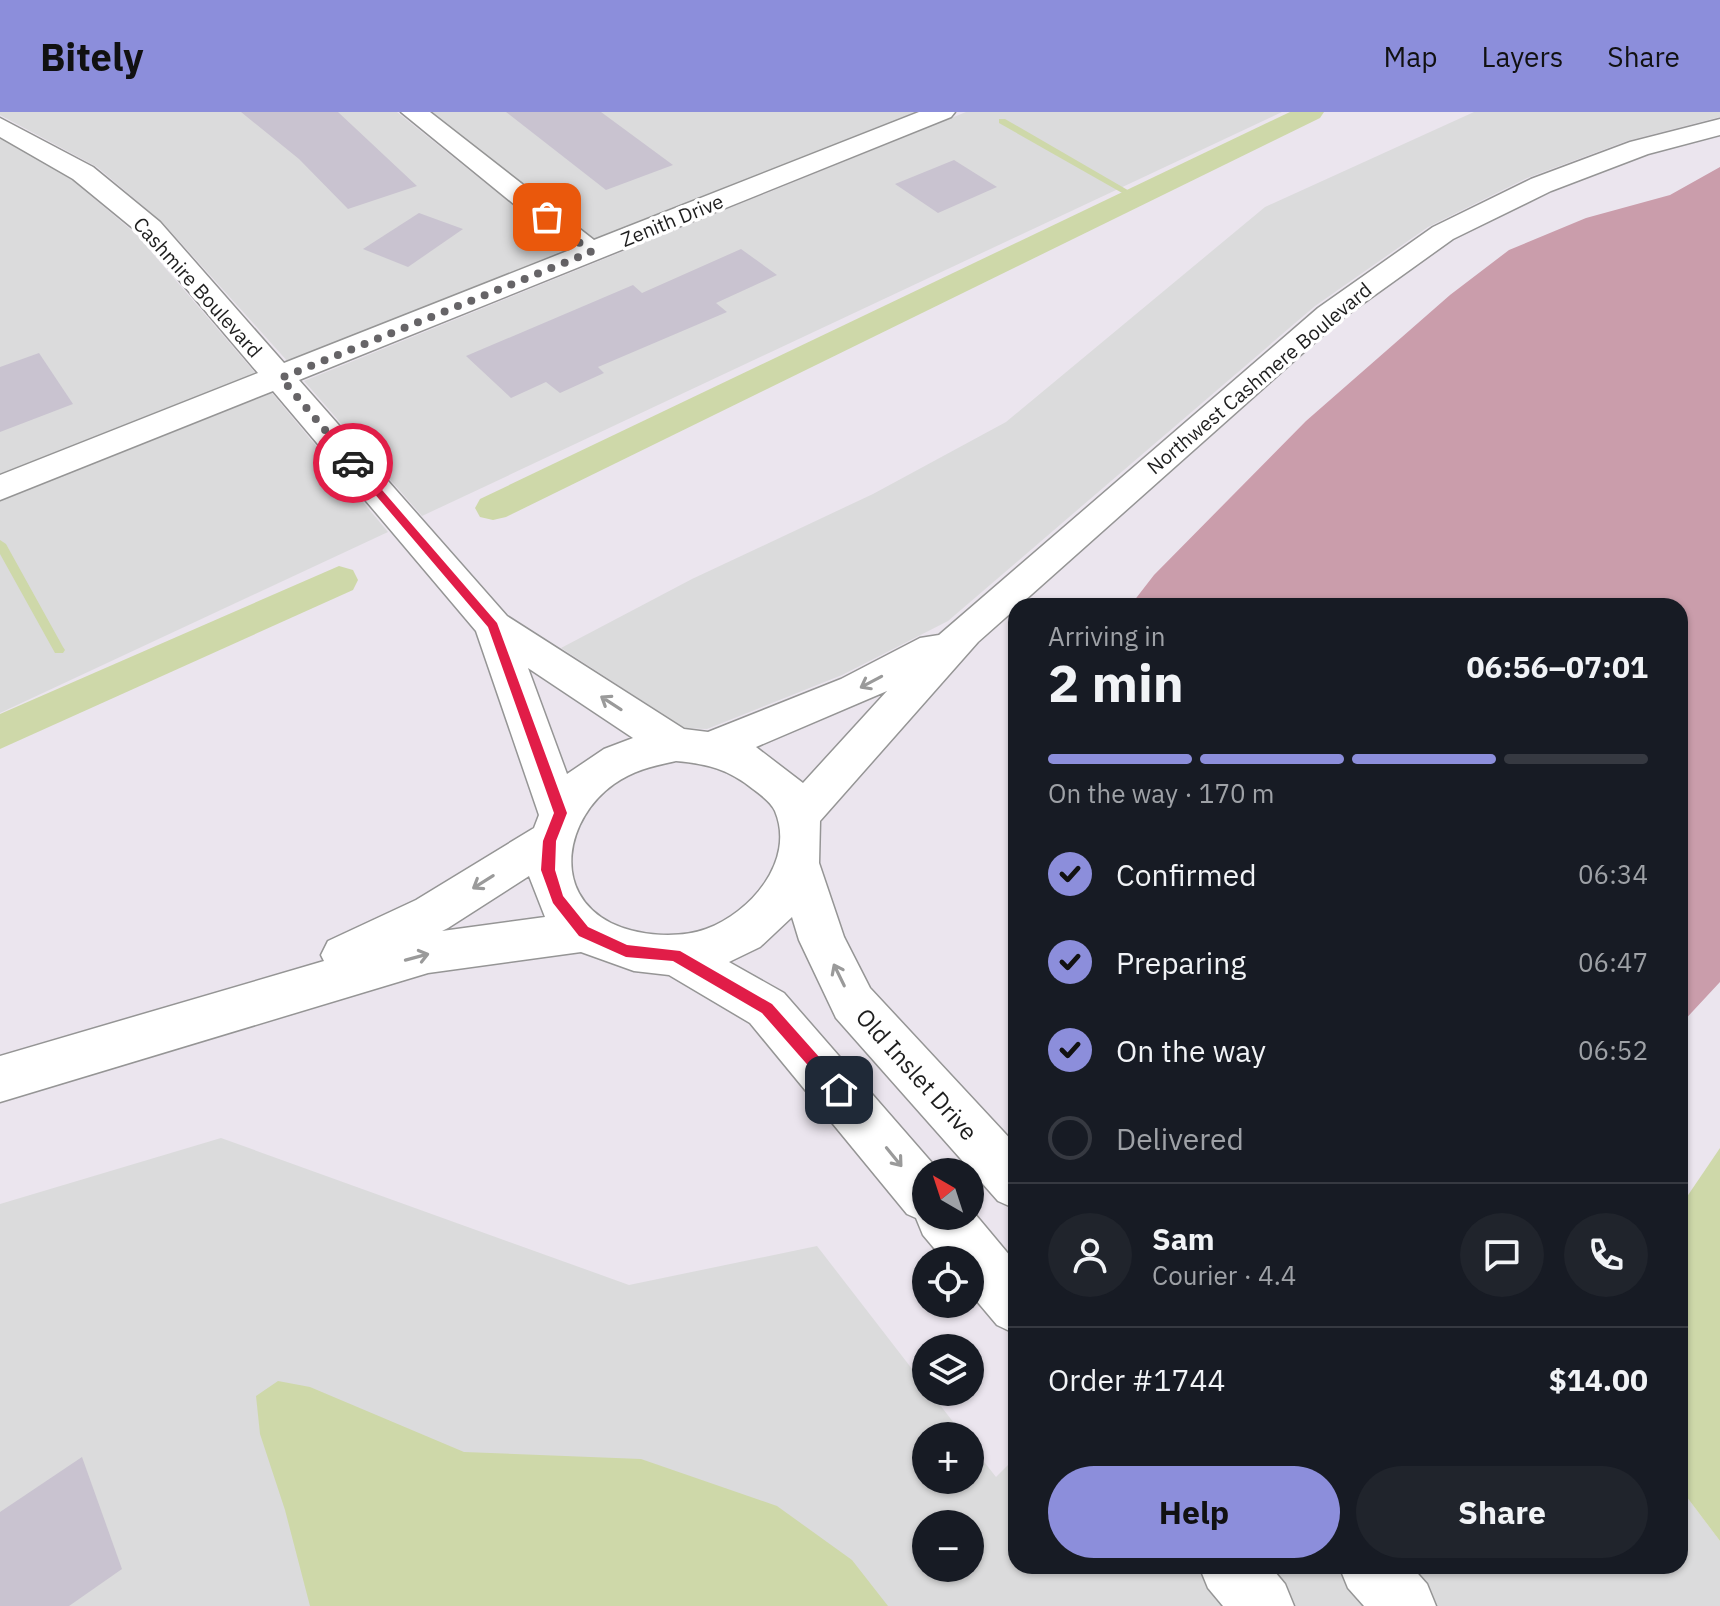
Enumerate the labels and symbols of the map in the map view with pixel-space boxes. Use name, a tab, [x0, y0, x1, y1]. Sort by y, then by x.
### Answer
pin	[513, 183, 581, 251]
street label: Zenith Drive	[617, 187, 727, 253]
street label: Cashmire Boulevard	[128, 211, 268, 363]
street label: Northwest Cashmere Boulevard	[1141, 276, 1377, 480]
courier	[313, 423, 393, 503]
one-way arrow	[859, 674, 883, 690]
one-way arrow	[600, 694, 623, 710]
one-way arrow	[472, 875, 495, 891]
one-way arrow	[403, 948, 429, 963]
one-way arrow	[831, 963, 846, 987]
street label: Old Inslet Drive	[849, 1001, 985, 1147]
pin	[805, 1056, 873, 1124]
one-way arrow	[885, 1146, 903, 1167]
north arrow	[912, 1158, 984, 1230]

